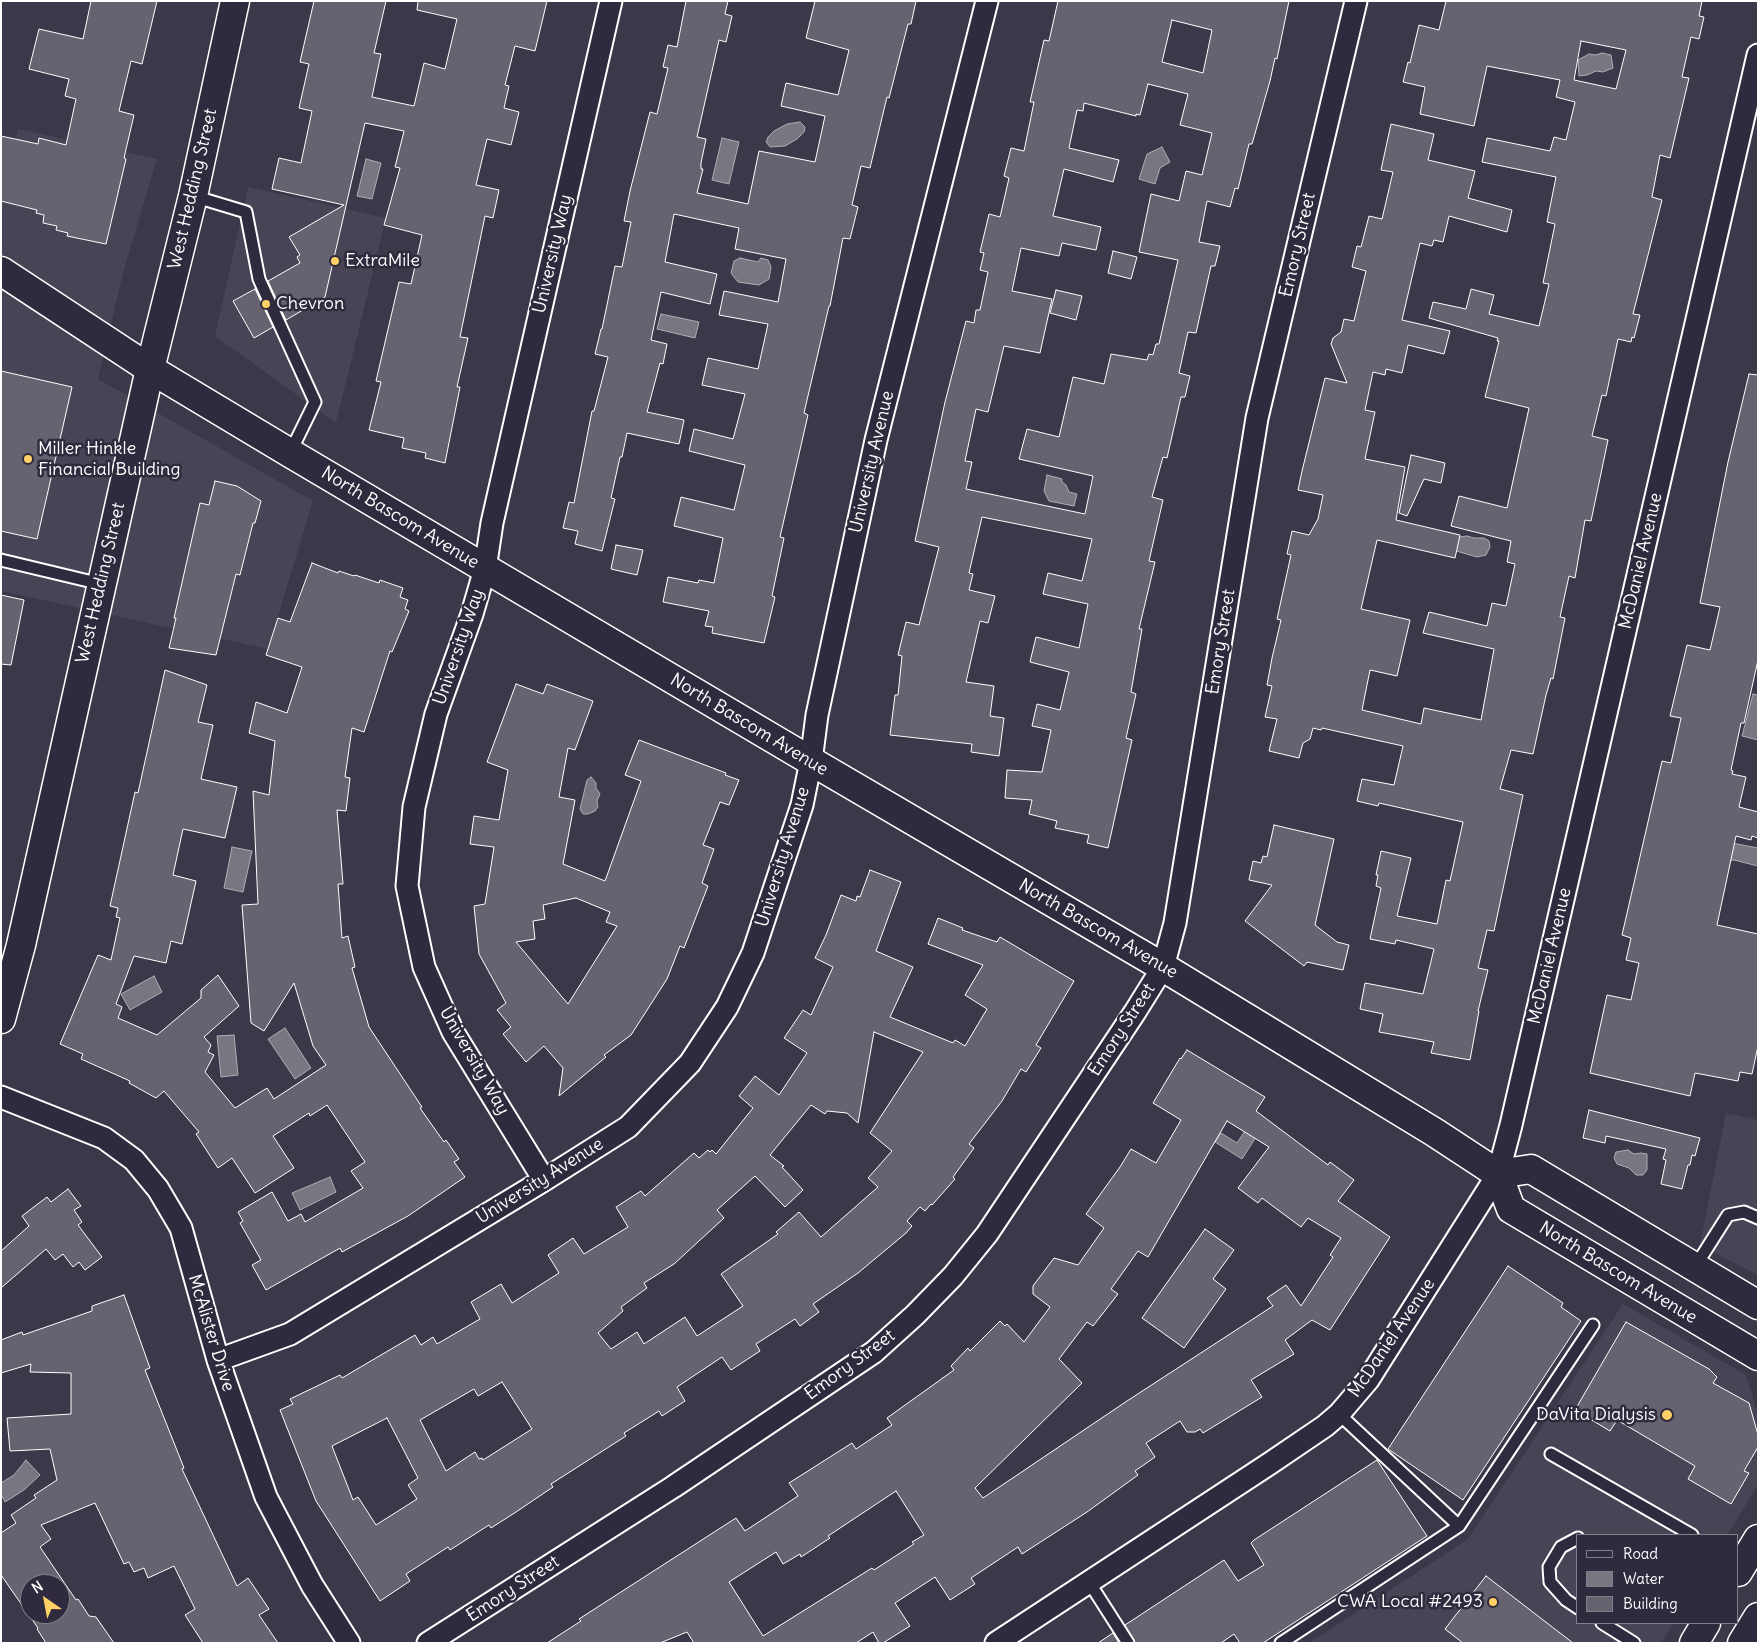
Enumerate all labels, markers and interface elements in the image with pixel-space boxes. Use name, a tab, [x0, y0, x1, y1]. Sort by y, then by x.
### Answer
street label: West Hedding Street	[164, 106, 222, 272]
street label: Emory Street	[1276, 191, 1320, 299]
street label: University Way	[529, 192, 577, 316]
place label: ExtraMile	[345, 250, 420, 272]
marker: ExtraMile	[329, 255, 341, 267]
place label: Chevron	[276, 293, 344, 315]
marker: Chevron	[260, 298, 272, 310]
street label: University Avenue	[845, 389, 899, 535]
place label: Miller Hinkle Financial Building	[38, 438, 181, 480]
marker: Miller Hinkle Financial Building	[22, 453, 34, 465]
street label: North Bascom Avenue	[317, 462, 483, 574]
street label: McDaniel Avenue	[1615, 491, 1667, 631]
street label: West Hedding Street	[72, 500, 130, 666]
street label: University Way	[429, 586, 489, 708]
street label: Emory Street	[1202, 588, 1240, 696]
street label: North Bascom Avenue	[666, 669, 832, 781]
street label: University Avenue	[751, 784, 815, 930]
street label: North Bascom Avenue	[1015, 875, 1181, 983]
street label: McDaniel Avenue	[1524, 886, 1576, 1026]
street label: Emory Street	[1084, 980, 1160, 1080]
street label: University Way	[434, 1003, 514, 1119]
street label: University Avenue	[473, 1133, 607, 1229]
street label: North Bascom Avenue	[1535, 1217, 1701, 1329]
street label: McAlister Drive	[183, 1272, 239, 1394]
street label: McDaniel Avenue	[1344, 1274, 1440, 1402]
street label: Emory Street	[801, 1325, 899, 1405]
place label: DaVita Dialysis	[1536, 1404, 1656, 1426]
marker: DaVita Dialysis	[1660, 1408, 1674, 1422]
legend	[1576, 1534, 1739, 1624]
text: Road	[1623, 1544, 1658, 1563]
street label: Emory Street	[463, 1551, 563, 1627]
text: Water	[1623, 1569, 1664, 1588]
north arrow	[20, 1574, 70, 1624]
text: N	[28, 1577, 46, 1597]
place label: CWA Local #2493	[1337, 1591, 1483, 1613]
text: Building	[1623, 1594, 1678, 1613]
marker: CWA Local #2493	[1487, 1596, 1499, 1608]

